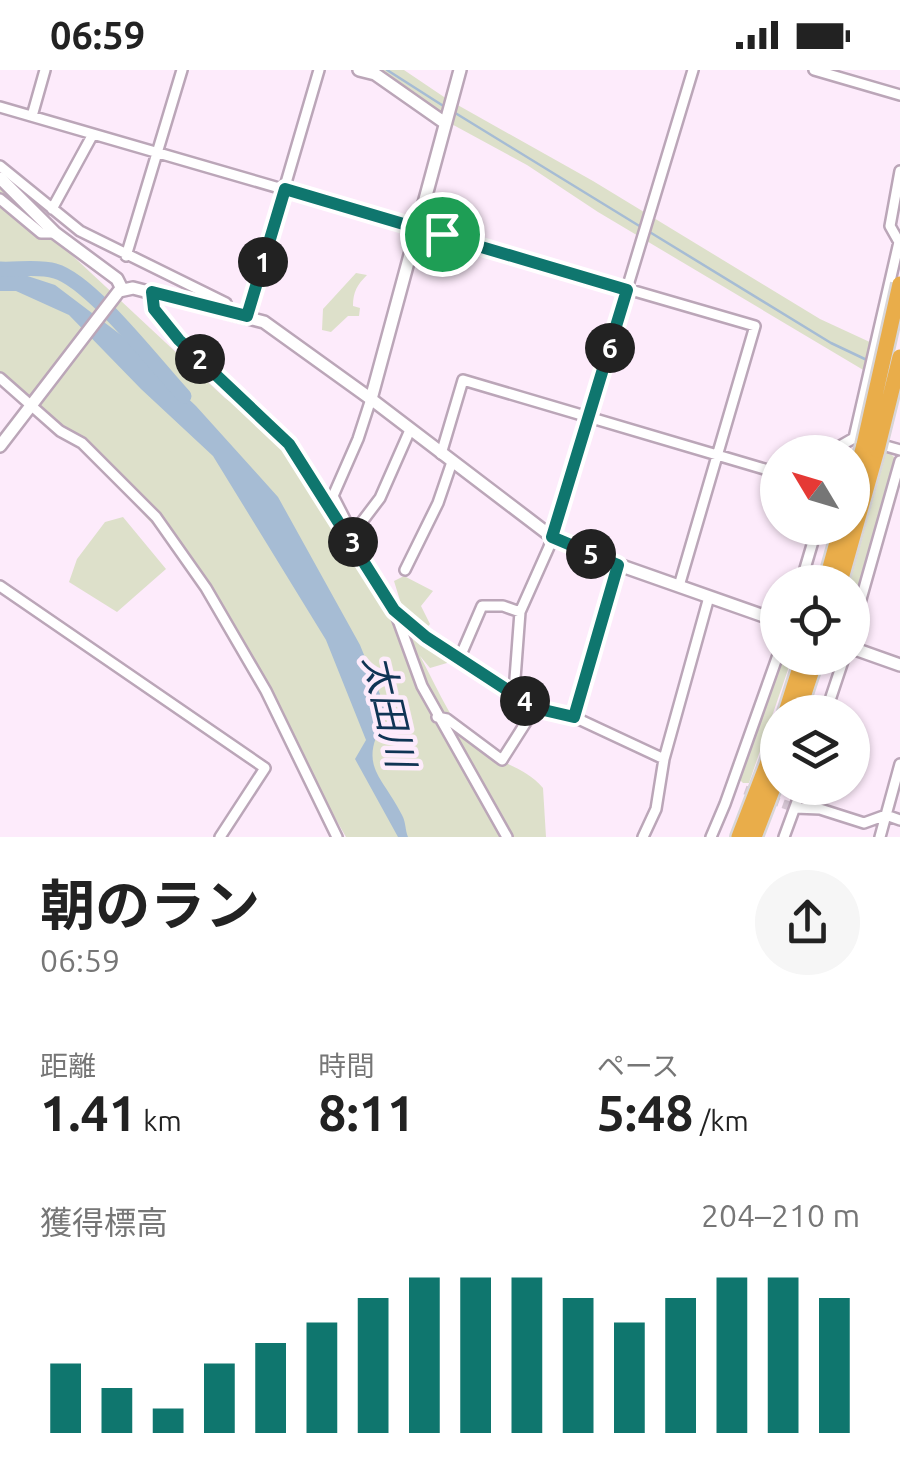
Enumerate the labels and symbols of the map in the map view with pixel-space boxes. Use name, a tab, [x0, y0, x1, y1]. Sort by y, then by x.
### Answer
pin	[400, 192, 485, 277]
pin: 1	[238, 237, 288, 287]
pin: 6	[585, 323, 635, 373]
pin: 2	[175, 334, 225, 384]
north arrow	[760, 435, 870, 545]
pin: 3	[328, 517, 378, 567]
pin: 5	[566, 529, 616, 579]
water label: 太田川	[357, 651, 424, 775]
pin: 4	[500, 676, 550, 726]

